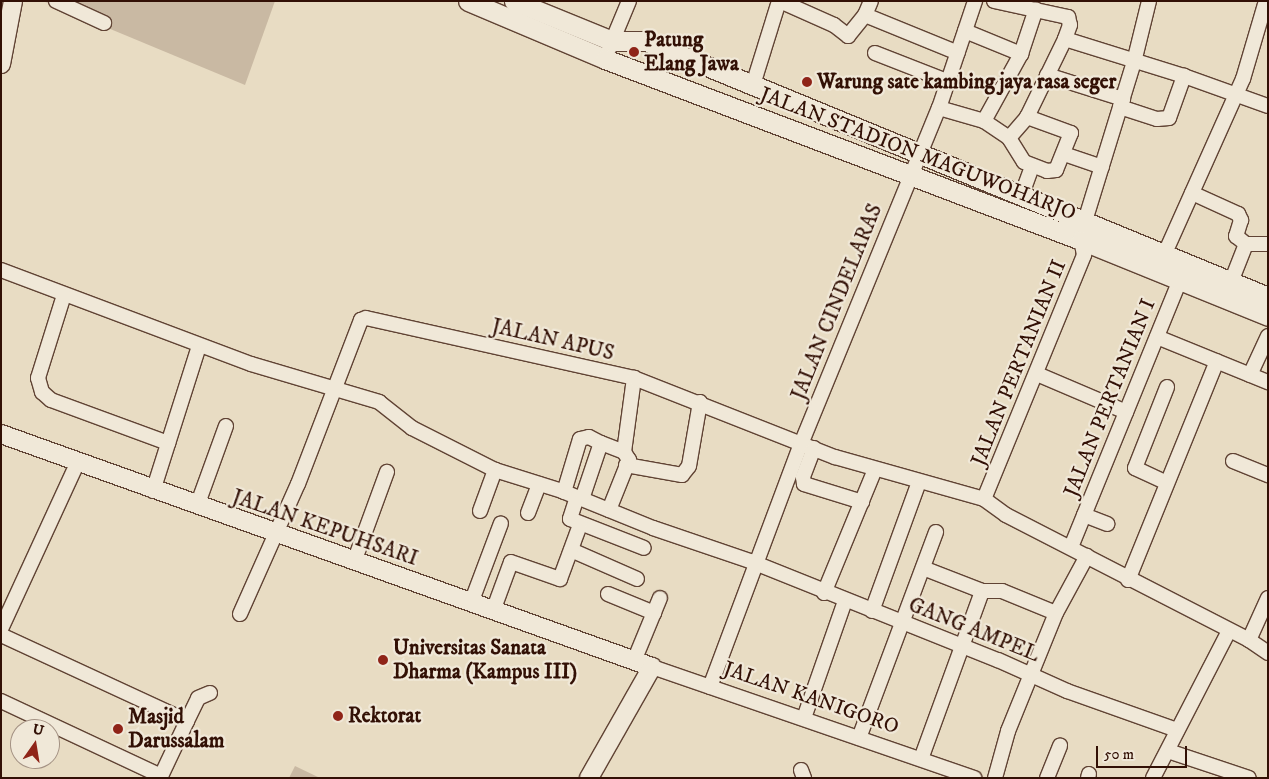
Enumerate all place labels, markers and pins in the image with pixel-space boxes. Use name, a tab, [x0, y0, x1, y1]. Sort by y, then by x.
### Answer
place label: Patung Elang Jawa	[644, 27, 739, 77]
marker: Patung Elang Jawa	[628, 46, 640, 58]
place label: Warung sate kambing jaya rasa seger	[817, 69, 1116, 95]
marker: Warung sate kambing jaya rasa seger	[801, 76, 813, 88]
place label: Universitas Sanata Dharma (Kampus III)	[393, 635, 577, 685]
marker: Universitas Sanata Dharma (Kampus III)	[377, 654, 389, 666]
place label: Rektorat	[348, 703, 421, 729]
place label: Masjid Darussalam	[128, 704, 224, 754]
marker: Rektorat	[332, 710, 344, 722]
marker: Masjid Darussalam	[112, 723, 124, 735]

